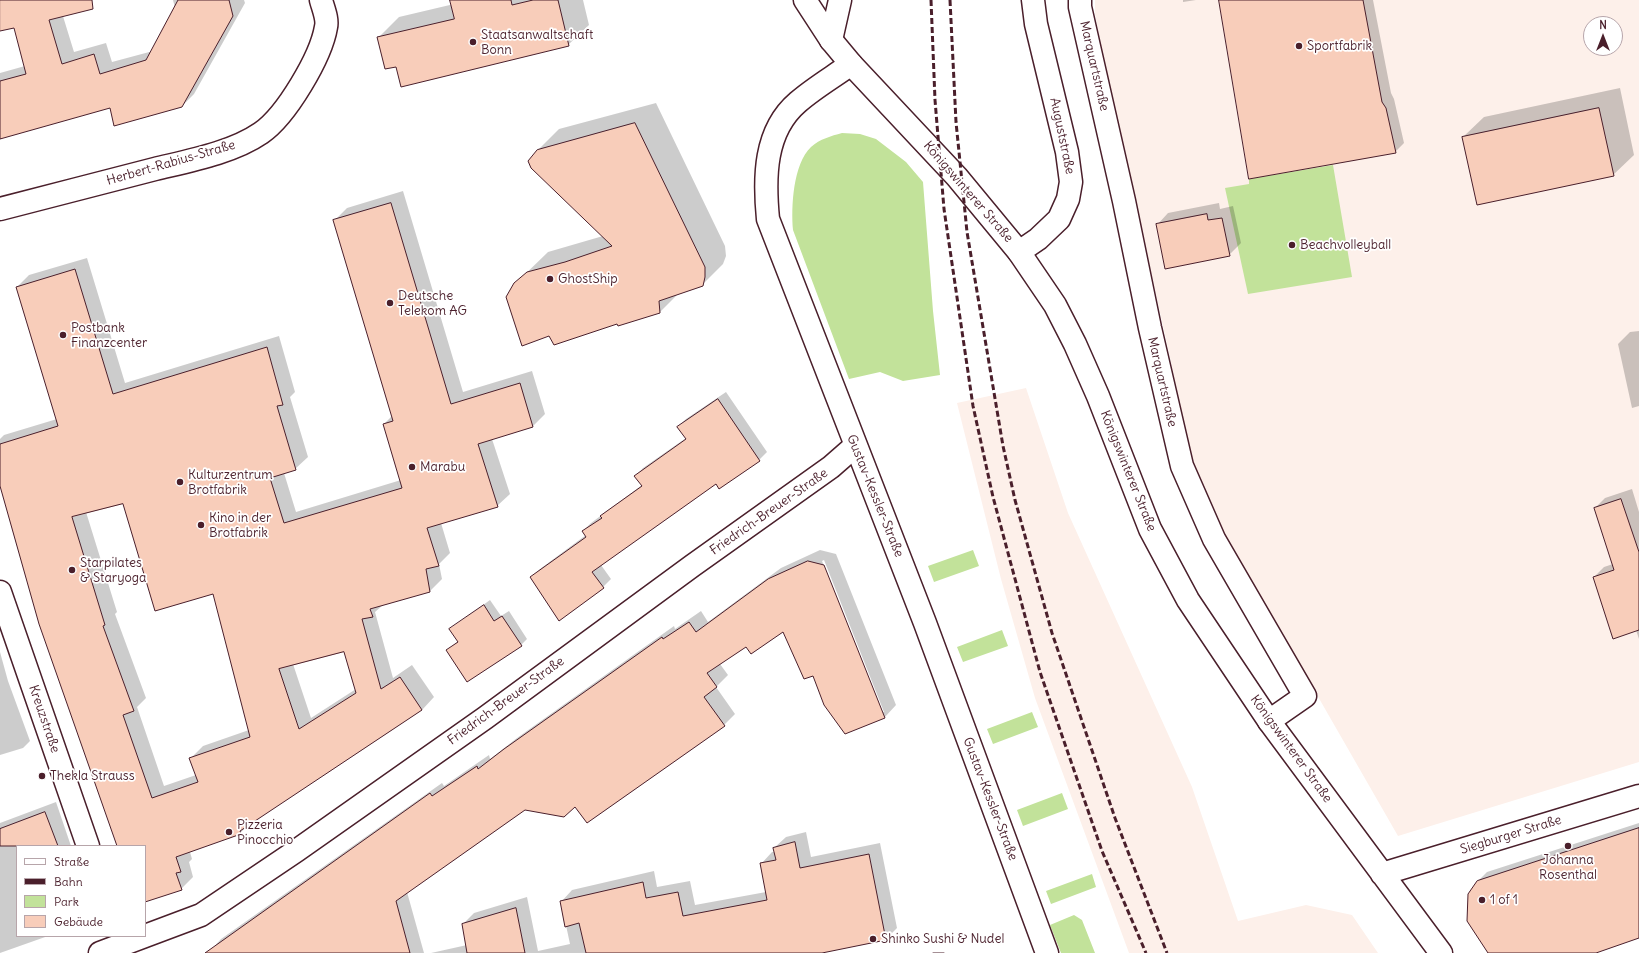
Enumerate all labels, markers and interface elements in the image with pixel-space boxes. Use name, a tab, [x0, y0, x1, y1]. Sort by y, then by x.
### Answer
north arrow	[1583, 16, 1623, 56]
text: N	[1599, 18, 1607, 32]
street label: Marquartstraße	[1076, 20, 1112, 112]
place label: Staatsanwaltschaft Bonn	[481, 27, 593, 58]
marker: Staatsanwaltschaft Bonn	[468, 37, 478, 47]
place label: Sportfabrik	[1307, 38, 1372, 54]
marker: Sportfabrik	[1294, 41, 1304, 51]
street label: Auguststraße	[1046, 96, 1078, 176]
street label: Herbert-Rabius-Straße	[105, 137, 237, 189]
street label: Königswinterer Straße	[920, 138, 1016, 246]
place label: Beachvolleyball	[1300, 237, 1391, 253]
marker: Beachvolleyball	[1287, 240, 1297, 250]
place label: GhostShip	[558, 271, 618, 287]
marker: GhostShip	[545, 274, 555, 284]
place label: Deutsche Telekom AG	[398, 288, 467, 319]
marker: Deutsche Telekom AG	[385, 298, 395, 308]
place label: Postbank Finanzcenter	[71, 320, 147, 351]
marker: Postbank Finanzcenter	[58, 330, 68, 340]
street label: Marquartstraße	[1144, 336, 1180, 428]
street label: Königswinterer Straße	[1097, 408, 1159, 534]
street label: Gustav-Kessler-Straße	[843, 433, 907, 559]
place label: Marabu	[420, 459, 465, 475]
marker: Marabu	[407, 462, 417, 472]
street label: Friedrich-Breuer-Straße	[707, 465, 831, 559]
place label: Kulturzentrum Brotfabrik	[188, 467, 273, 498]
marker: Kulturzentrum Brotfabrik	[175, 477, 185, 487]
place label: Kino in der Brotfabrik	[209, 510, 271, 541]
marker: Kino in der Brotfabrik	[196, 520, 206, 530]
place label: Starpilates & Staryoga	[80, 555, 147, 586]
marker: Starpilates & Staryoga	[67, 565, 77, 575]
street label: Friedrich-Breuer-Straße	[445, 653, 567, 749]
street label: Kreuzstraße	[25, 683, 63, 755]
street label: Königswinterer Straße	[1247, 692, 1335, 806]
street label: Gustav-Kessler-Straße	[959, 735, 1021, 863]
place label: Thekla Strauss	[50, 768, 135, 784]
marker: Thekla Strauss	[37, 771, 47, 781]
street label: Siegburger Straße	[1458, 812, 1564, 858]
place label: Pizzeria Pinocchio	[237, 817, 293, 848]
marker: Pizzeria Pinocchio	[224, 827, 234, 837]
marker: Johanna Rosenthal	[1563, 841, 1573, 851]
legend	[16, 845, 146, 937]
place label: Johanna Rosenthal	[1539, 852, 1597, 883]
text: Straße	[54, 854, 89, 869]
text: Bahn	[54, 874, 83, 889]
place label: 1 of 1	[1490, 892, 1518, 908]
text: Park	[54, 894, 79, 909]
marker: 1 of 1	[1477, 895, 1487, 905]
text: Gebäude	[54, 914, 103, 929]
place label: Shinko Sushi & Nudel	[881, 931, 1004, 947]
marker: Shinko Sushi & Nudel	[868, 934, 878, 944]

